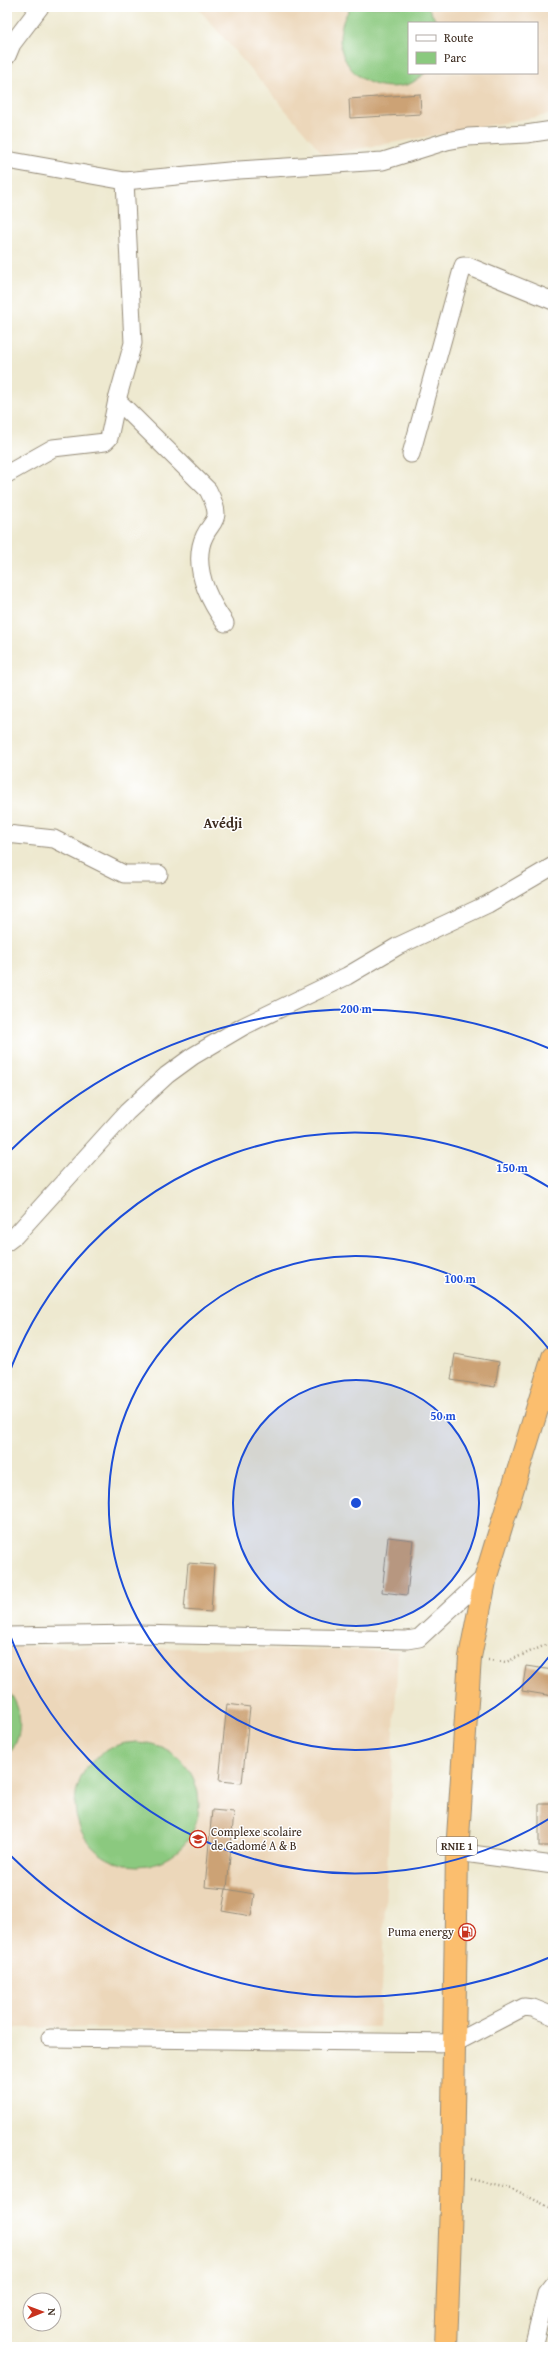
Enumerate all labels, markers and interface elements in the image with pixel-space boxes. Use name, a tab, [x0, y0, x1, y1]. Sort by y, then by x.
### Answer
legend	[408, 22, 538, 74]
text: Route	[444, 29, 474, 46]
text: Parc	[444, 49, 467, 66]
district label: Avédji	[204, 813, 243, 833]
text: 200 m	[340, 1000, 373, 1017]
text: 150 m	[496, 1159, 529, 1176]
text: 100 m	[444, 1270, 477, 1287]
text: 50 m	[430, 1407, 456, 1424]
centre of rings	[349, 1496, 363, 1510]
place label: Complexe scolaire de Gadomé A & B	[211, 1823, 302, 1854]
school or university icon: Complexe scolaire de Gadomé A & B	[188, 1829, 208, 1849]
road number: RNIE 1	[437, 1837, 477, 1855]
fuel station icon: Puma energy	[457, 1922, 477, 1942]
place label: Puma energy	[388, 1923, 454, 1940]
north arrow	[22, 2292, 62, 2332]
text: N	[44, 2308, 60, 2316]

